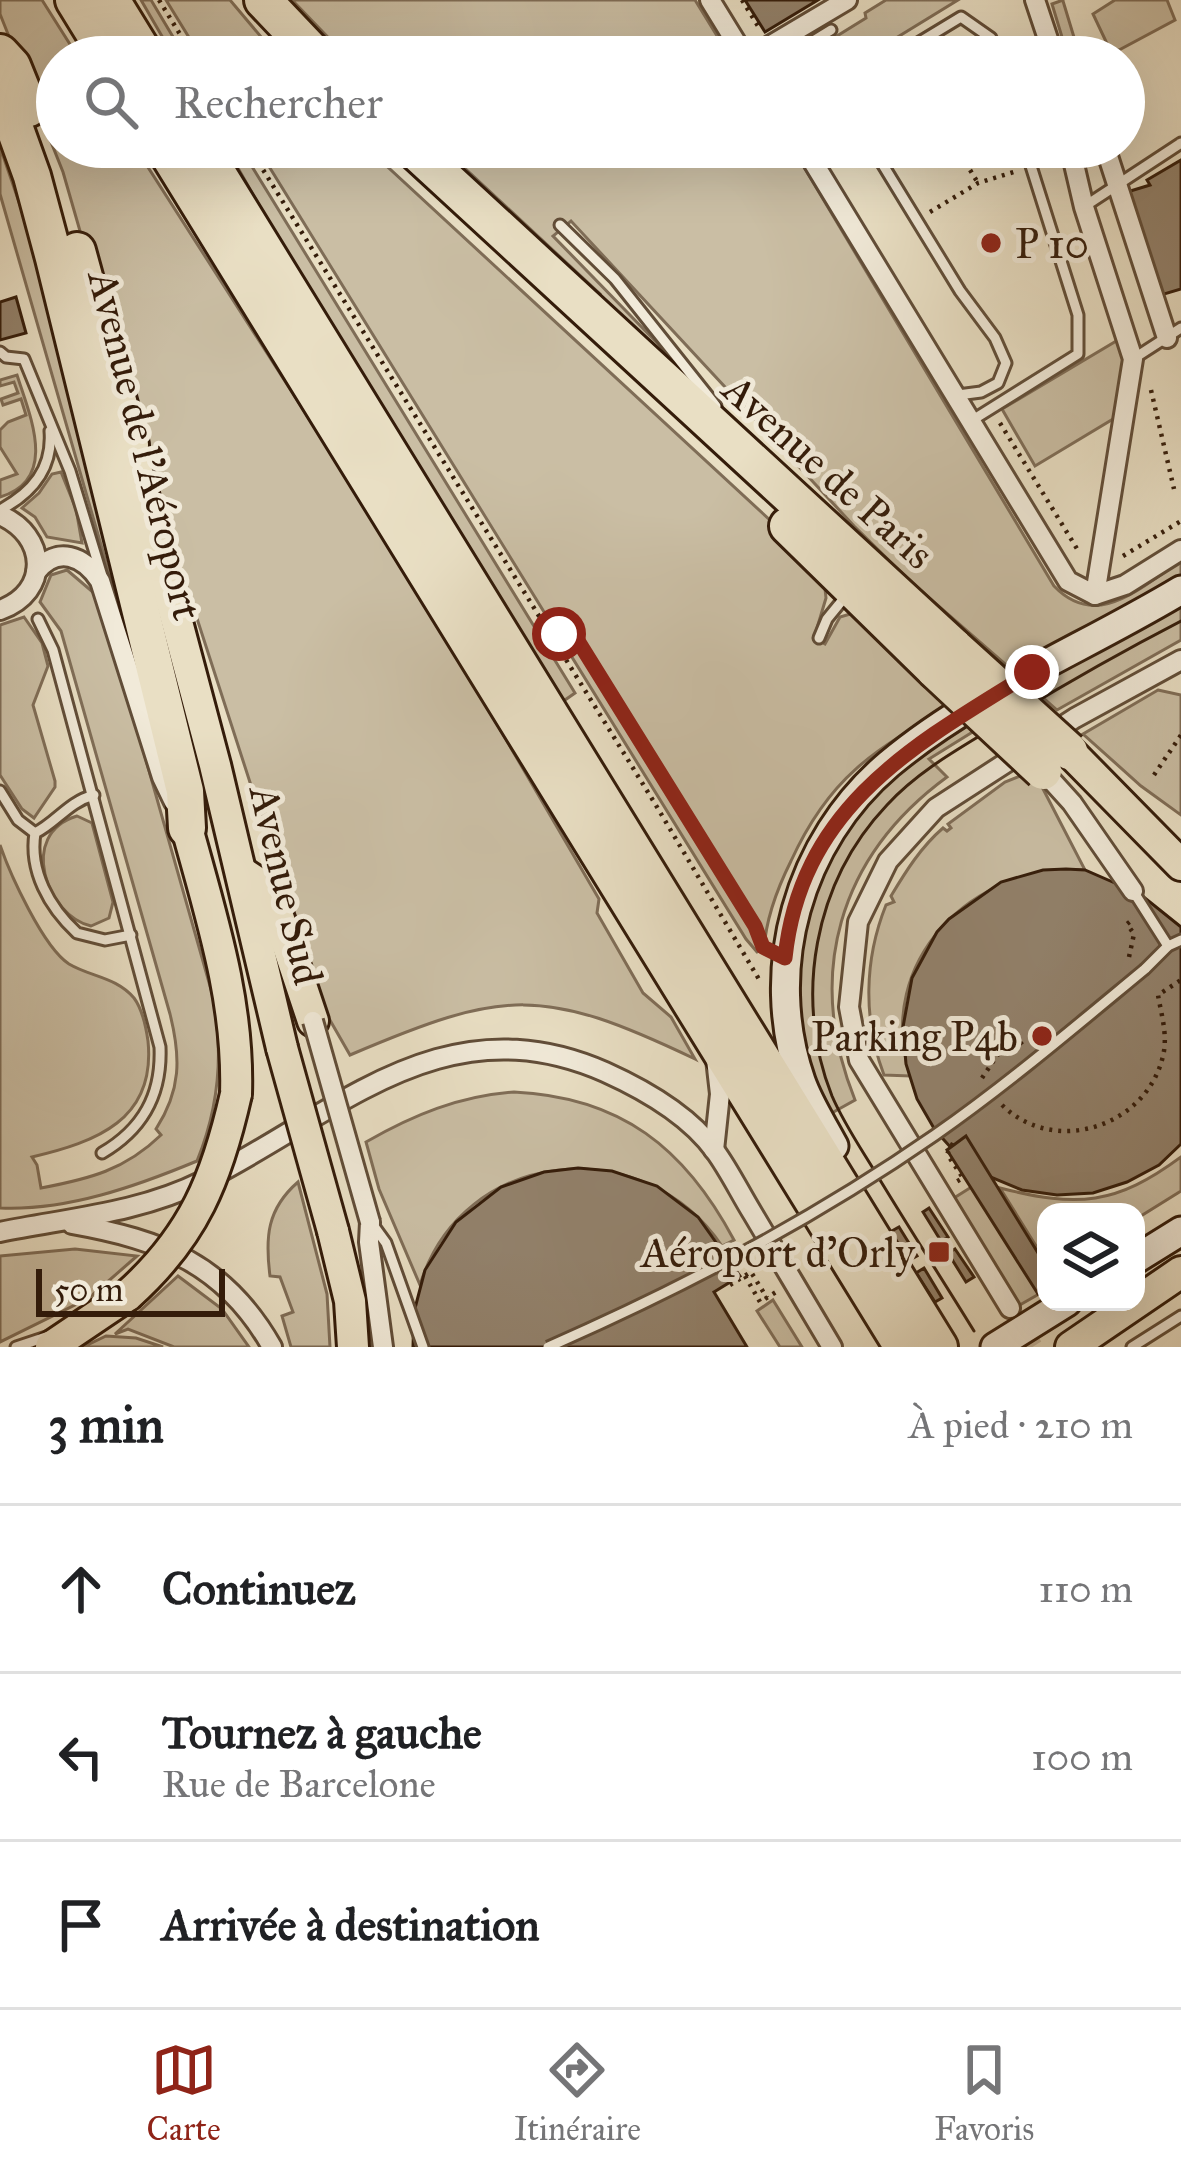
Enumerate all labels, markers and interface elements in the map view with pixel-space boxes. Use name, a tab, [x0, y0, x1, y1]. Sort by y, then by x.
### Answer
search box	[36, 36, 1145, 168]
icon: search	[78, 69, 144, 135]
text: Rechercher	[174, 75, 383, 130]
place label: P 10	[1015, 218, 1089, 270]
marker: P 10	[978, 230, 1004, 256]
street label: Avenue de l'Aéroport	[76, 263, 214, 626]
street label: Avenue de Paris	[710, 362, 945, 580]
route start	[532, 607, 586, 661]
route end	[1005, 645, 1059, 699]
street label: Avenue Sud	[237, 779, 334, 990]
place label: Parking P4b	[811, 1011, 1018, 1063]
marker: Parking P4b	[1029, 1023, 1055, 1049]
map controls	[1037, 1203, 1145, 1311]
button: layers	[1037, 1203, 1145, 1311]
place label: Aéroport d'Orly	[639, 1227, 916, 1279]
marker: Aéroport d'Orly	[926, 1239, 952, 1265]
scale bar	[36, 1263, 225, 1316]
text: 50 m	[54, 1270, 123, 1310]
text: 3 min	[48, 1394, 164, 1456]
text: À pied · 210 m	[909, 1401, 1133, 1449]
icon: ahead	[48, 1556, 114, 1622]
text: Continuez	[162, 1561, 356, 1616]
text: 110 m	[1038, 1565, 1133, 1613]
text: Tournez à gauche	[162, 1705, 482, 1760]
icon: left	[48, 1724, 114, 1790]
text: 100 m	[1031, 1733, 1133, 1781]
text: Rue de Barcelone	[162, 1760, 436, 1808]
icon: arrive	[48, 1892, 114, 1958]
text: Arrivée à destination	[162, 1897, 540, 1952]
tab: Carte	[147, 2037, 221, 2149]
tab: Itinéraire	[514, 2037, 641, 2149]
tab: Favoris	[934, 2037, 1034, 2149]

